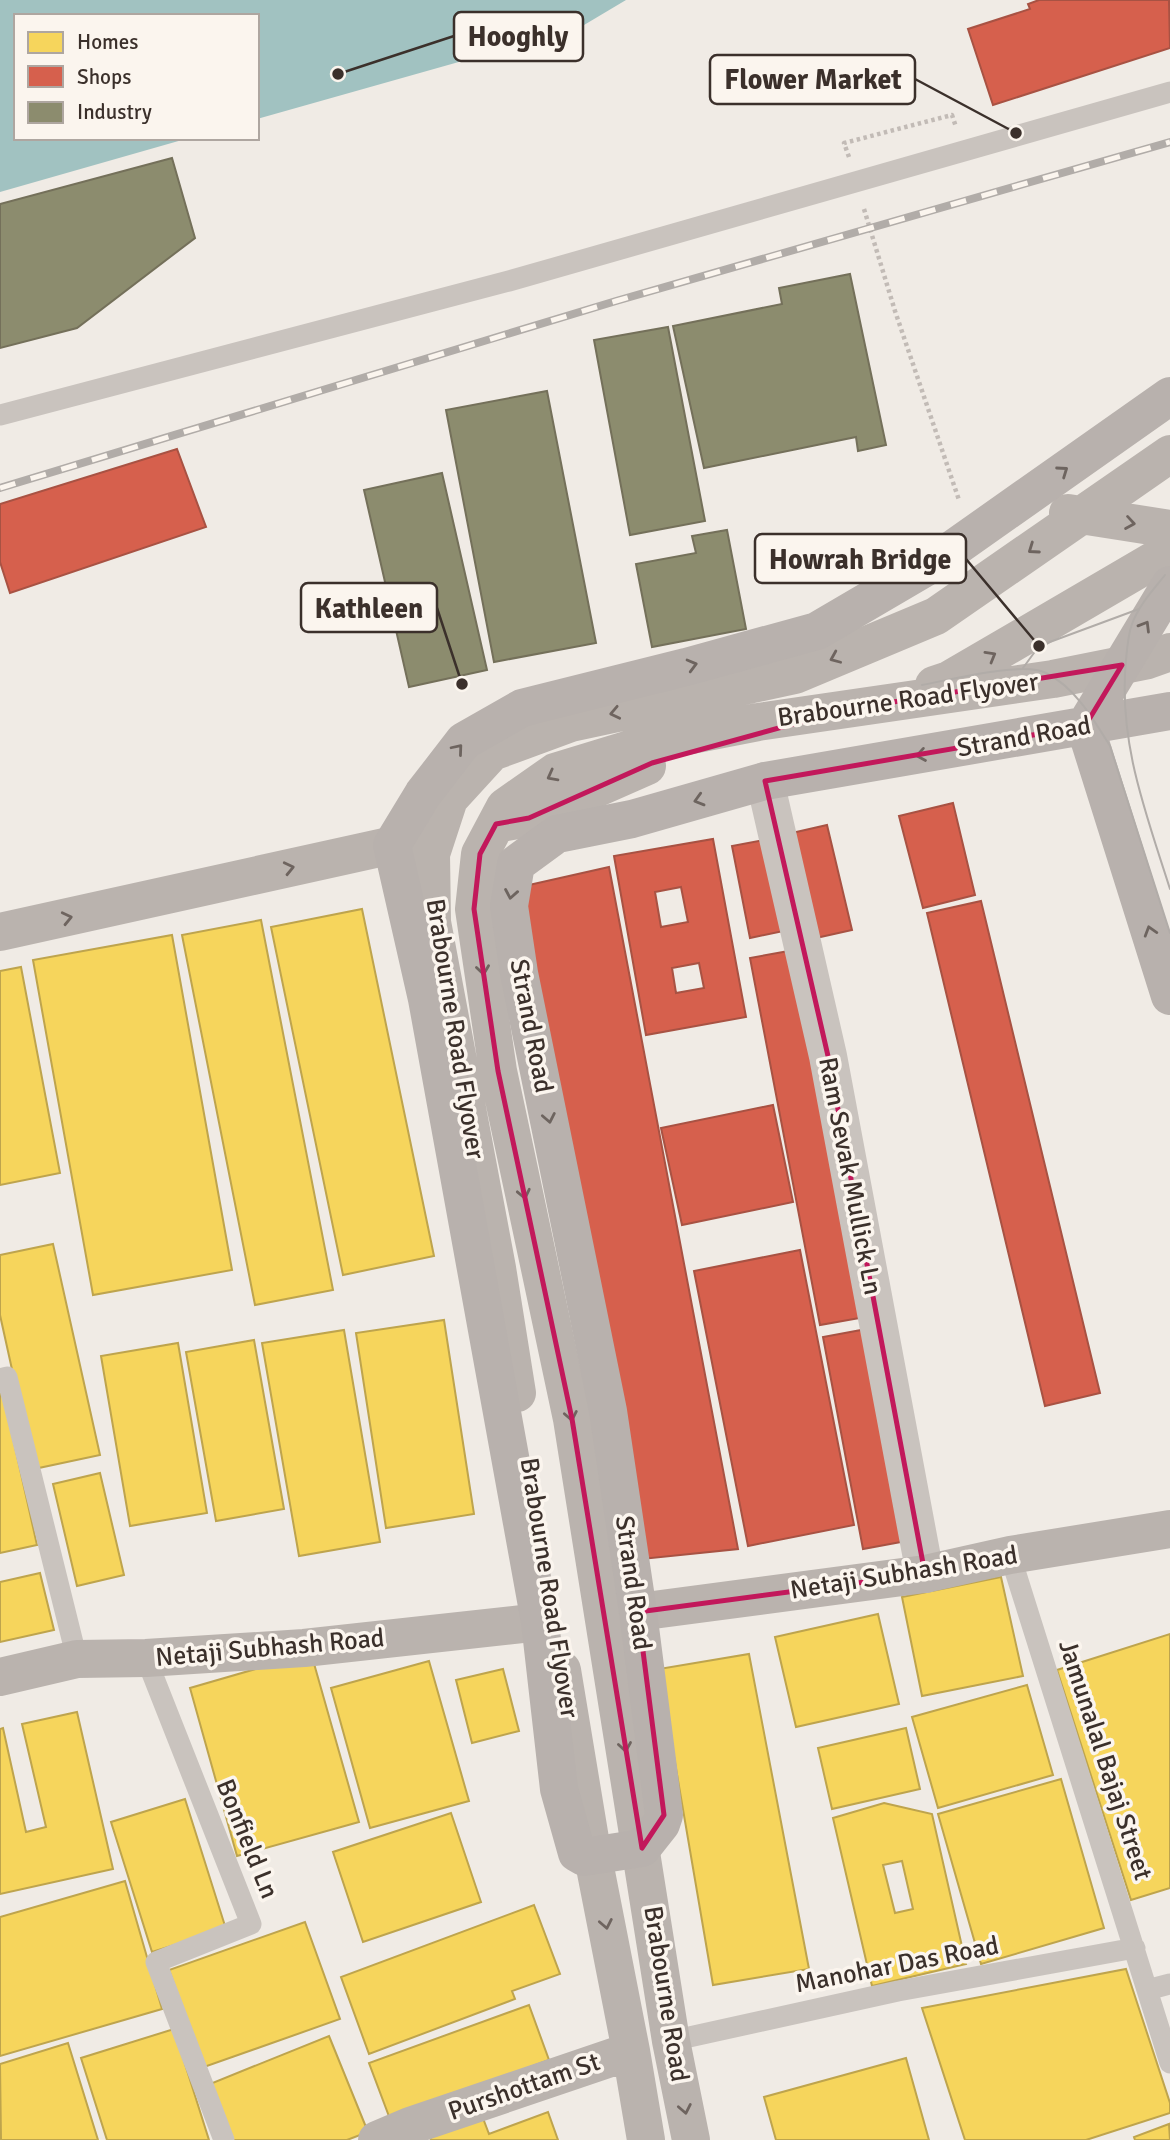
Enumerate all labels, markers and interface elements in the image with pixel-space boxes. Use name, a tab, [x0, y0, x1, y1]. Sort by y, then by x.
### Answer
callout: Hooghly	[454, 12, 583, 61]
legend	[14, 14, 259, 140]
text: Hooghly	[467, 20, 569, 54]
text: Homes	[77, 29, 139, 55]
callout: Flower Market	[710, 55, 915, 104]
text: Flower Market	[724, 63, 902, 97]
text: Shops	[77, 64, 131, 90]
text: Industry	[77, 99, 152, 125]
one-way arrow	[1055, 466, 1068, 479]
one-way arrow	[1124, 515, 1136, 530]
callout: Howrah Bridge	[755, 534, 966, 583]
one-way arrow	[1028, 540, 1041, 553]
text: Howrah Bridge	[769, 543, 951, 577]
callout: Kathleen	[301, 583, 437, 632]
text: Kathleen	[315, 592, 423, 626]
one-way arrow	[1137, 620, 1150, 633]
one-way arrow	[830, 650, 842, 664]
one-way arrow	[984, 651, 997, 664]
one-way arrow	[686, 659, 698, 673]
street label: Brabourne Road Flyover	[775, 666, 1041, 734]
one-way arrow	[609, 705, 621, 720]
street label: Strand Road	[955, 709, 1093, 765]
one-way arrow	[450, 744, 463, 756]
one-way arrow	[915, 746, 927, 761]
one-way arrow	[547, 767, 560, 781]
one-way arrow	[693, 792, 705, 806]
one-way arrow	[283, 862, 295, 876]
one-way arrow	[504, 889, 519, 900]
street label: Brabourne Road Flyover	[419, 896, 491, 1162]
one-way arrow	[61, 912, 73, 927]
one-way arrow	[1143, 925, 1158, 937]
street label: Strand Road	[502, 956, 560, 1096]
one-way arrow	[475, 964, 490, 976]
street label: Ram Sevak Mullick Ln	[811, 1054, 889, 1298]
one-way arrow	[540, 1112, 555, 1124]
one-way arrow	[516, 1188, 531, 1200]
one-way arrow	[563, 1410, 578, 1422]
street label: Brabourne Road Flyover	[513, 1455, 585, 1721]
street label: Strand Road	[608, 1514, 658, 1652]
street label: Netaji Subhash Road	[788, 1539, 1020, 1607]
street label: Netaji Subhash Road	[154, 1622, 386, 1674]
street label: Jamunalal Bajaj Street	[1051, 1636, 1159, 1884]
one-way arrow	[618, 1742, 633, 1753]
street label: Bonfield Ln	[209, 1775, 285, 1903]
street label: Brabourne Road	[636, 1904, 696, 2084]
one-way arrow	[598, 1918, 613, 1930]
street label: Manohar Das Road	[792, 1930, 1002, 2000]
street label: Purshottam St	[444, 2046, 604, 2128]
one-way arrow	[676, 2103, 691, 2115]

